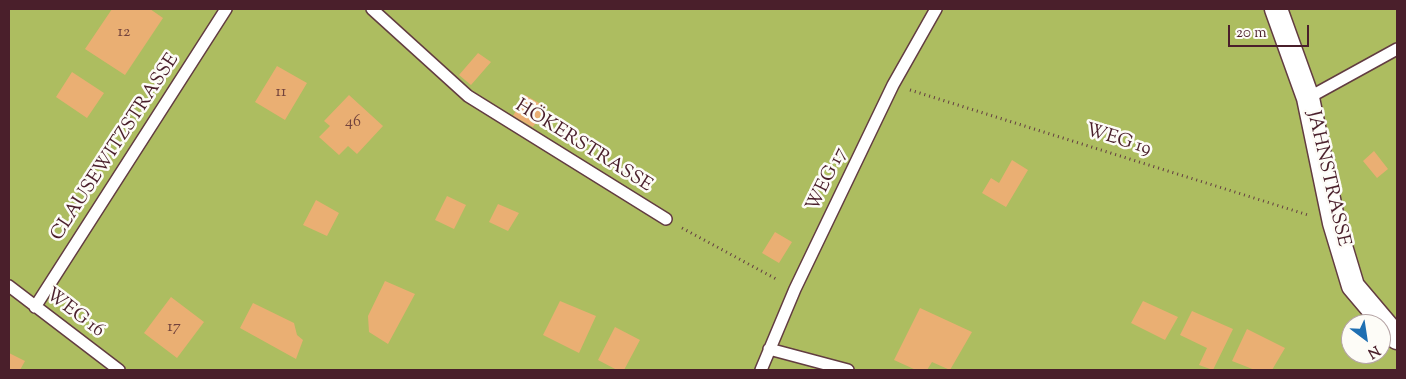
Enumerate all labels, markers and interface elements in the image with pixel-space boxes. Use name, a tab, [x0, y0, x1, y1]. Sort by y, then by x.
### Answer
scale bar	[1231, 15, 1312, 47]
house number: 12	[118, 23, 130, 43]
text: 20 m	[1236, 23, 1267, 44]
street label: CLAUSEWITZSTRASSE	[47, 50, 185, 246]
house number: 11	[276, 83, 286, 103]
street label: HÖKERSTRASSE	[510, 96, 656, 198]
street label: JAHNSTRASSE	[1300, 109, 1354, 249]
house number: 46	[345, 113, 361, 133]
street label: WEG 19	[1082, 120, 1154, 162]
street label: WEG 17	[803, 144, 853, 216]
street label: WEG 16	[40, 284, 108, 344]
north arrow	[1341, 314, 1391, 364]
house number: 17	[167, 318, 181, 338]
text: N	[1363, 340, 1383, 362]

